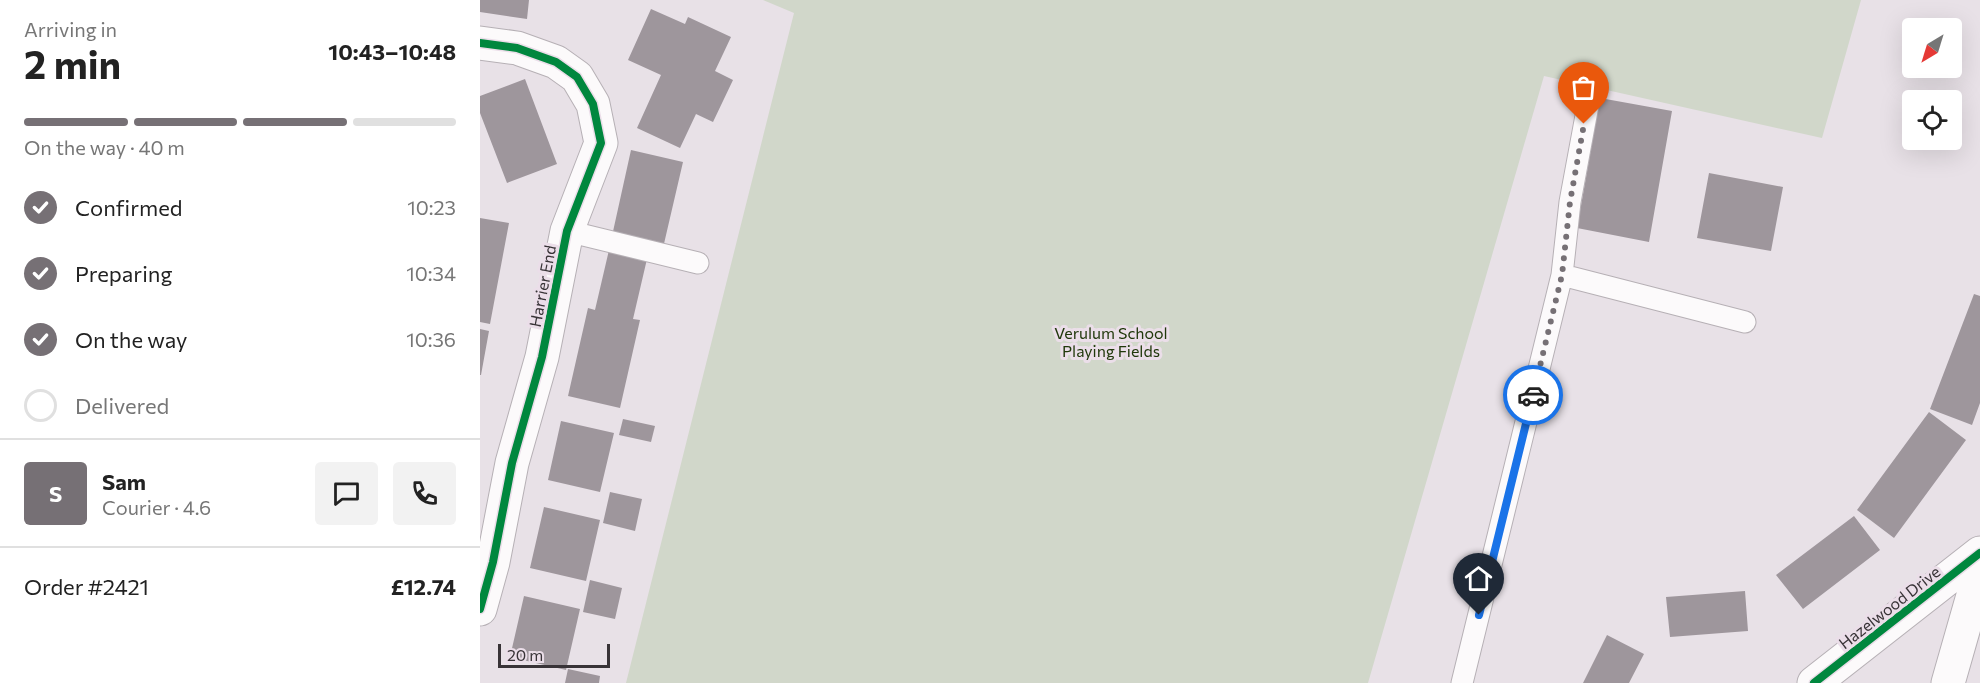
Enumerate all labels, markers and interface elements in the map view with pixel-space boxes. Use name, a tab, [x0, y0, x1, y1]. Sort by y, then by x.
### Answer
text: Arriving in	[24, 17, 117, 41]
north arrow	[1902, 18, 1962, 78]
map controls	[1902, 18, 1962, 150]
text: 10:43–10:48	[328, 38, 456, 65]
text: 2 min	[24, 39, 121, 87]
pin	[1558, 62, 1609, 124]
icon: bag	[1567, 71, 1600, 104]
button: locate	[1902, 90, 1962, 150]
text: On the way · 40 m	[24, 135, 185, 159]
icon: check	[24, 191, 57, 224]
text: Confirmed	[75, 194, 182, 221]
text: 10:23	[407, 195, 456, 219]
street label: Harrier End	[525, 243, 559, 329]
icon: check	[24, 257, 57, 290]
text: Preparing	[75, 260, 172, 287]
text: 10:34	[406, 261, 456, 285]
icon: check	[24, 323, 57, 356]
park label: Verulum School Playing Fields	[1054, 323, 1168, 360]
text: On the way	[75, 326, 187, 353]
text: 10:36	[406, 327, 456, 351]
courier	[1503, 365, 1563, 425]
icon: car	[1517, 379, 1550, 412]
text: Delivered	[75, 392, 169, 419]
button: chat	[315, 462, 378, 525]
button: phone	[393, 462, 456, 525]
text: Sam	[102, 468, 146, 495]
text: S	[49, 480, 62, 507]
text: Courier · 4.6	[102, 495, 211, 519]
pin	[1453, 553, 1504, 615]
icon: home	[1462, 562, 1495, 595]
street label: Hazelwood Drive	[1835, 562, 1943, 652]
text: Order #2421	[24, 573, 149, 600]
text: £12.74	[391, 573, 456, 600]
scale bar	[498, 641, 610, 668]
text: 20 m	[507, 645, 543, 664]

